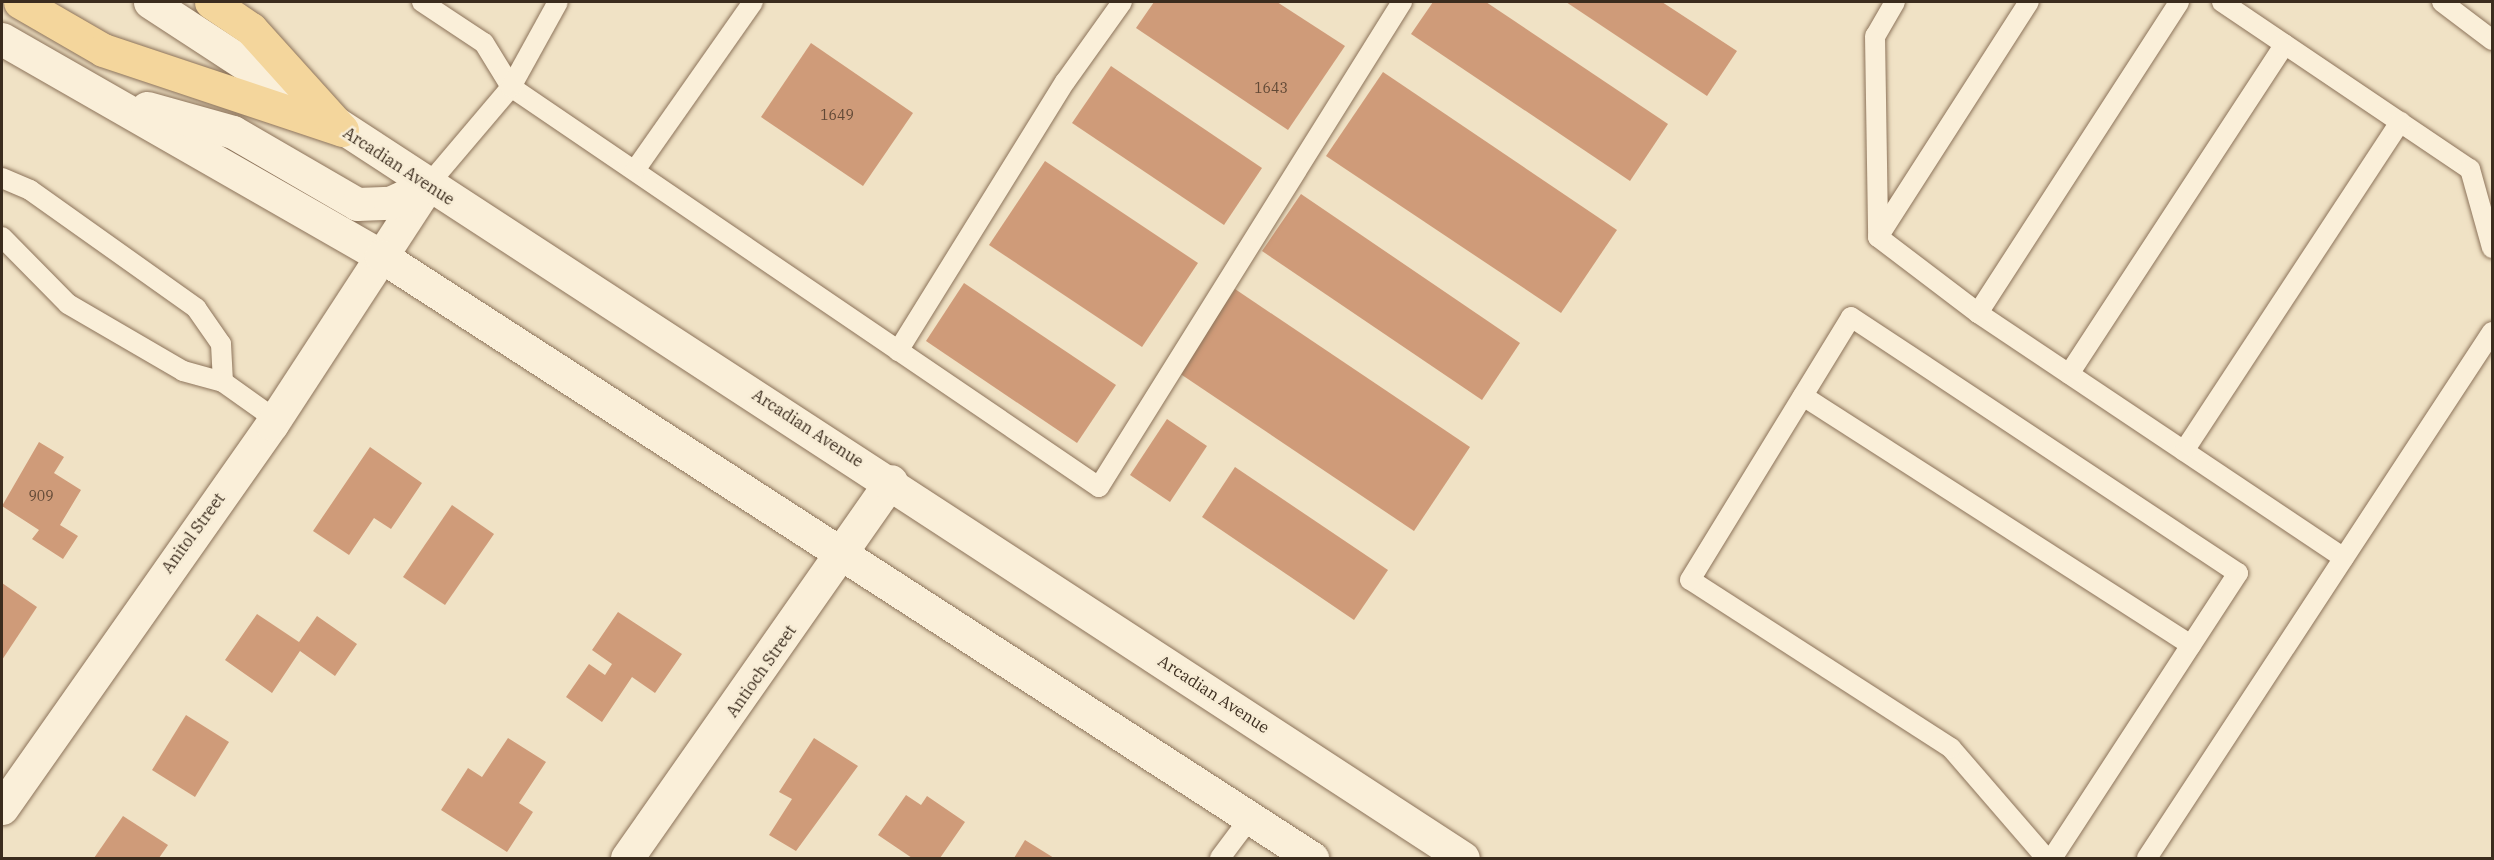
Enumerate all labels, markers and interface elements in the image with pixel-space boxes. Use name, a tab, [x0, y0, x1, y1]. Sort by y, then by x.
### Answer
house number: 1643	[1254, 80, 1288, 96]
house number: 1649	[820, 107, 854, 123]
street label: Arcadian Avenue	[340, 123, 458, 209]
street label: Arcadian Avenue	[749, 385, 867, 471]
house number: 909	[28, 488, 54, 504]
street label: Anitol Street	[157, 489, 229, 577]
street label: Antioch Street	[722, 621, 800, 721]
street label: Arcadian Avenue	[1155, 651, 1273, 737]

